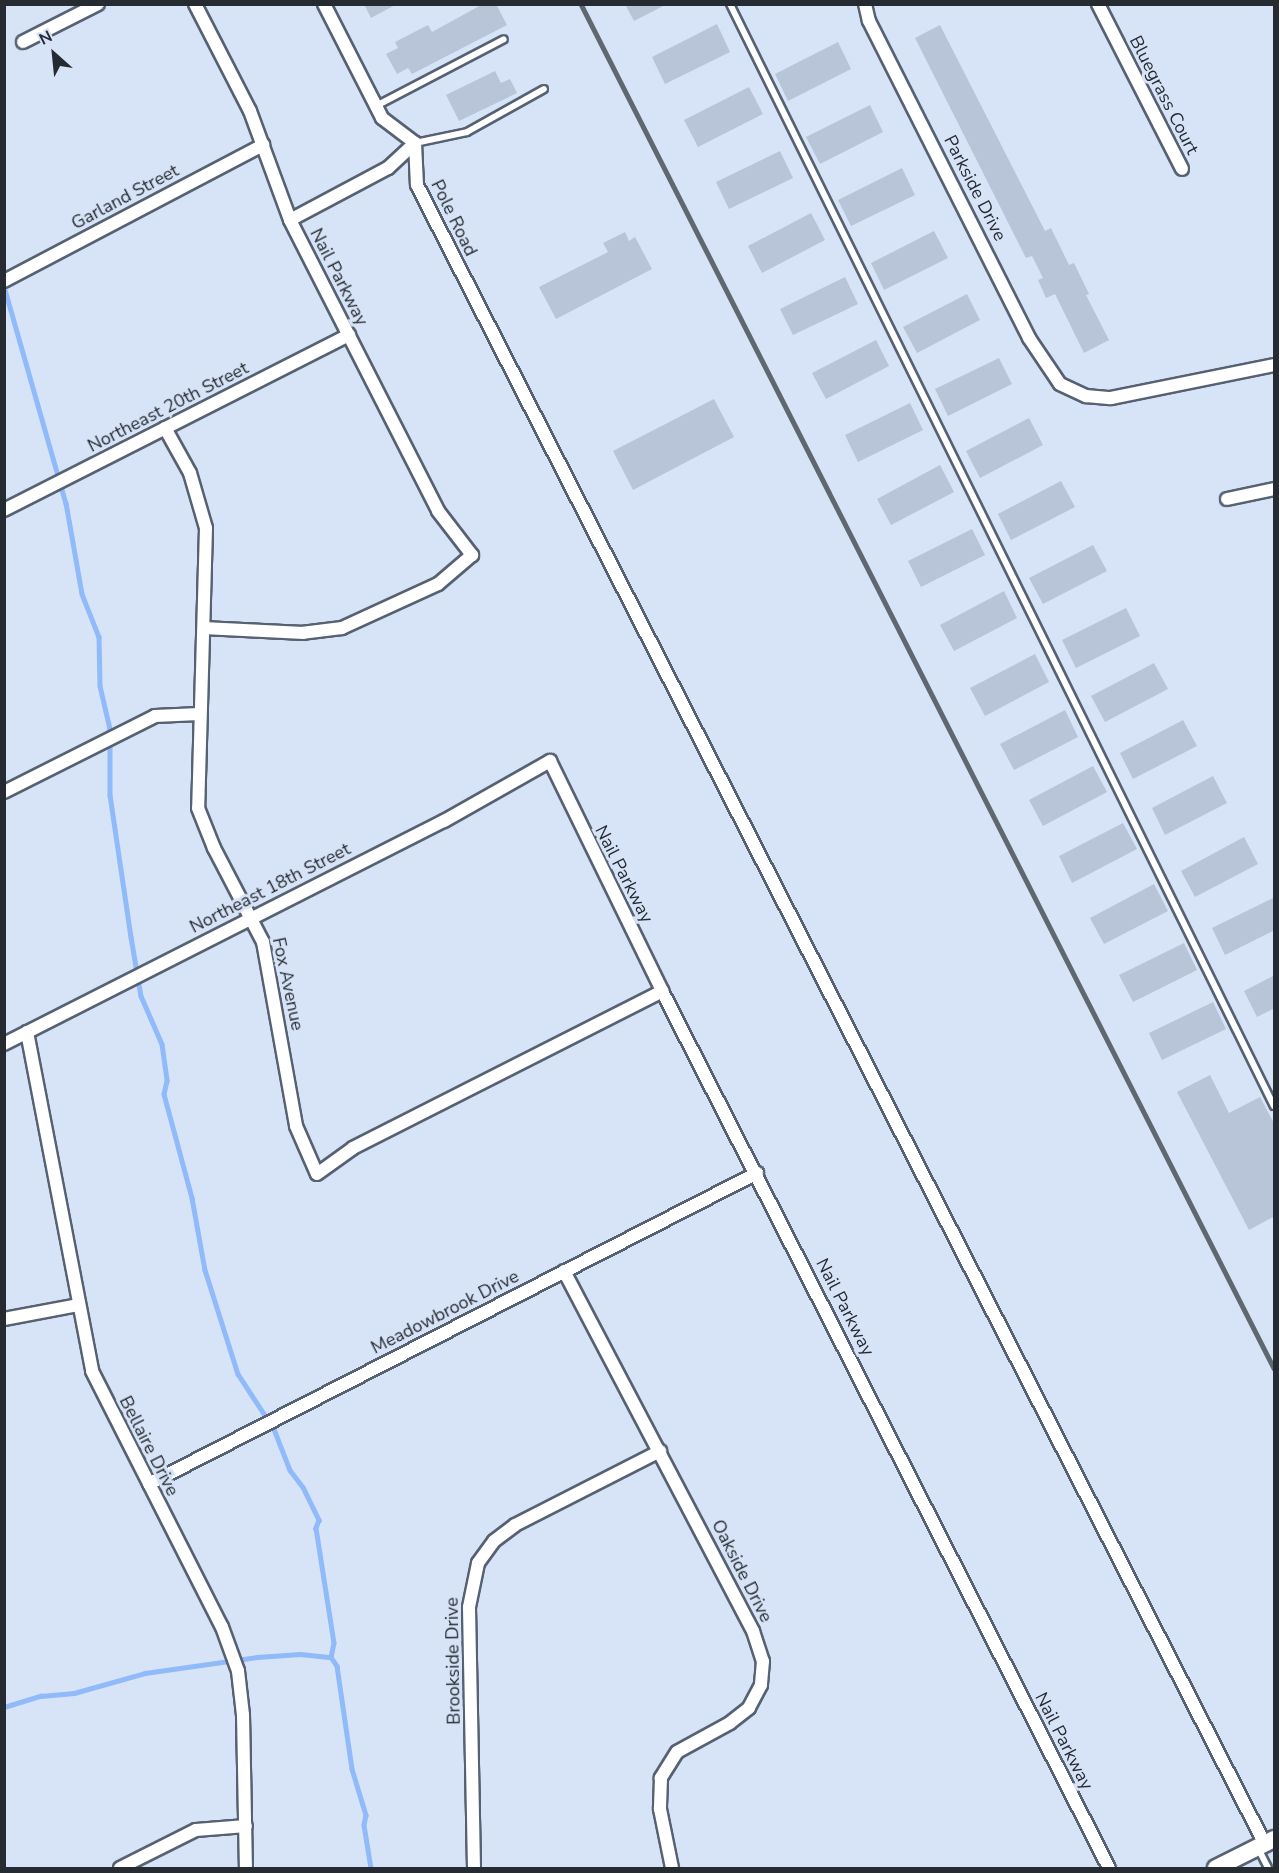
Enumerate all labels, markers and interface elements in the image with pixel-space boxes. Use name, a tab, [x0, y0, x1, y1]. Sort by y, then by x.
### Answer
north arrow	[24, 24, 84, 84]
text: N	[36, 25, 56, 50]
street label: Bluegrass Court	[1125, 32, 1203, 158]
street label: Parkside Drive	[939, 131, 1011, 245]
street label: Garland Street	[68, 160, 182, 234]
street label: Pole Road	[426, 176, 482, 260]
street label: Nail Parkway	[305, 225, 373, 329]
street label: Northeast 20th Street	[84, 357, 252, 457]
street label: Nail Parkway	[590, 822, 658, 926]
street label: Northeast 18th Street	[186, 838, 354, 938]
street label: Fox Avenue	[268, 935, 308, 1033]
street label: Nail Parkway	[811, 1255, 879, 1359]
street label: Meadowbrook Drive	[367, 1265, 523, 1359]
street label: Bellaire Drive	[115, 1392, 183, 1500]
street label: Oakside Drive	[707, 1516, 777, 1626]
street label: Brookside Drive	[441, 1597, 465, 1725]
street label: Nail Parkway	[1030, 1689, 1098, 1793]

